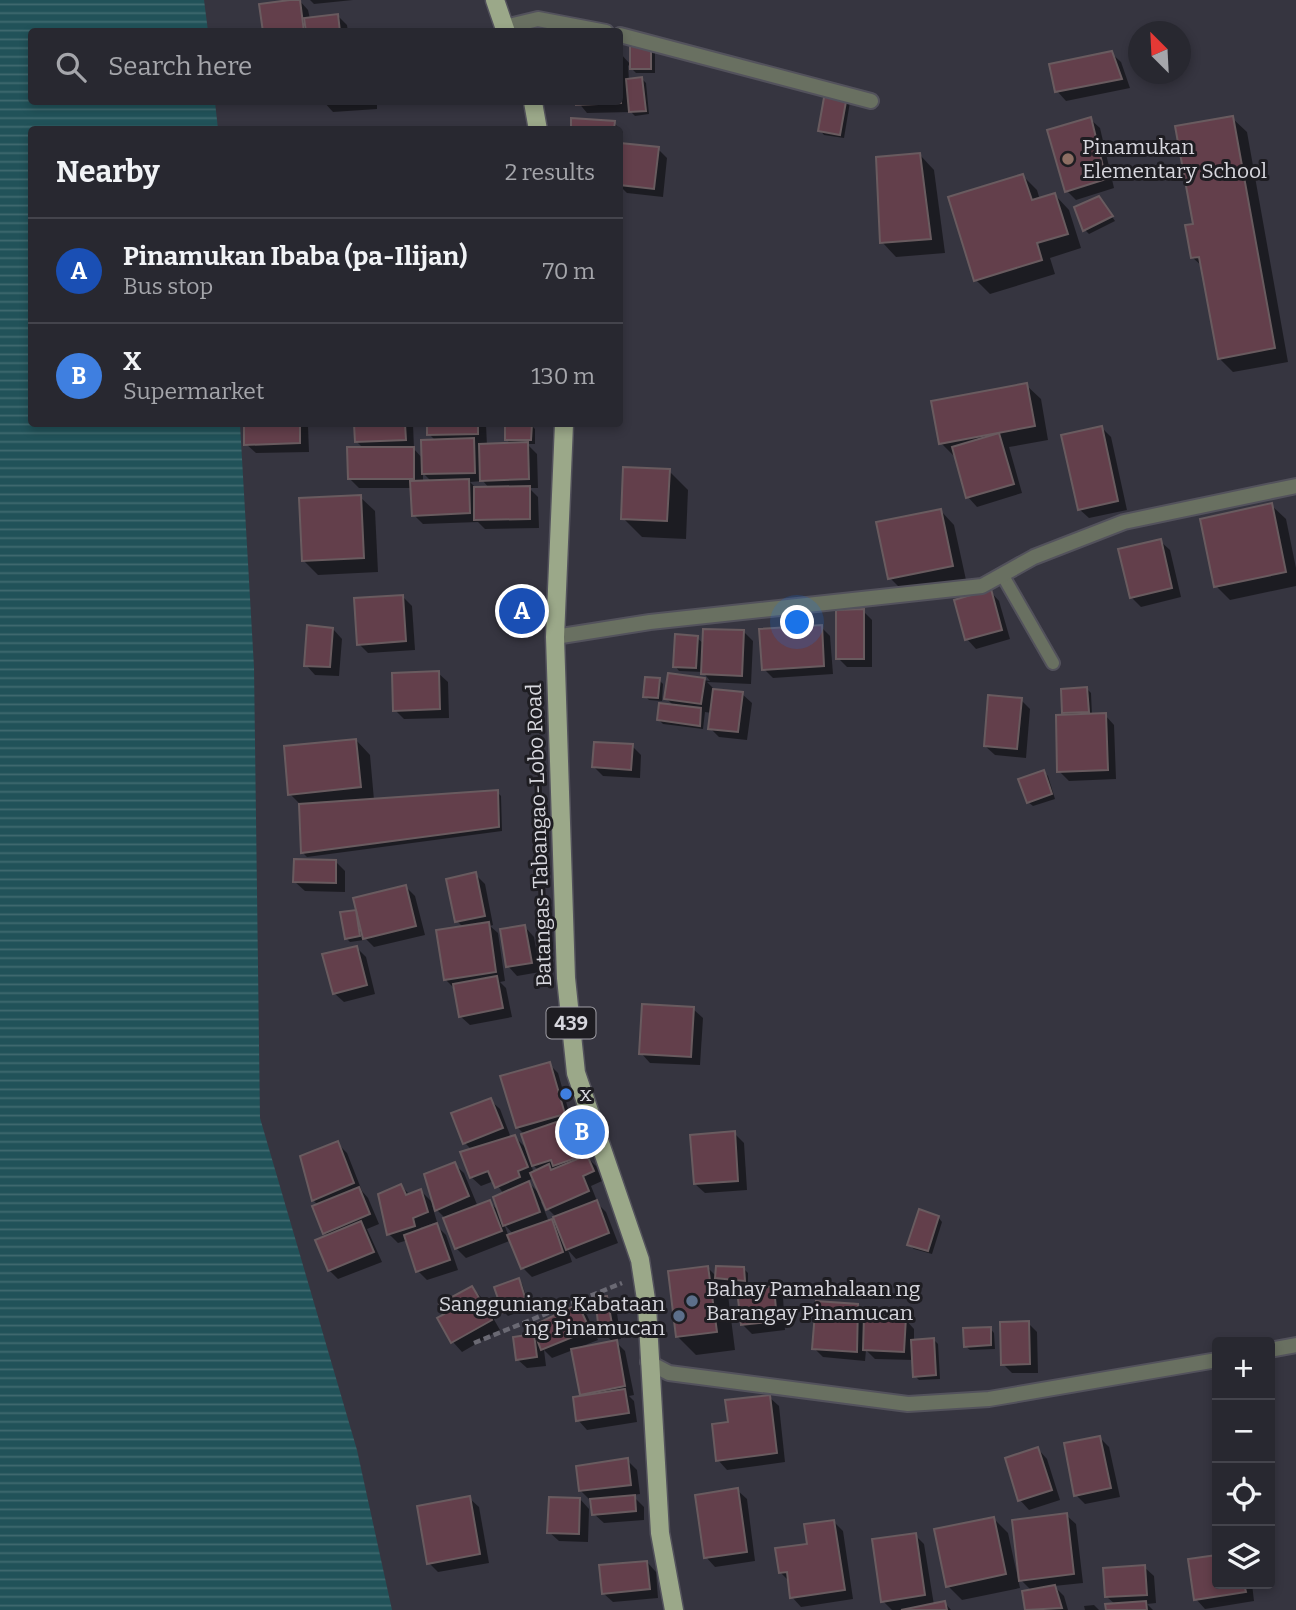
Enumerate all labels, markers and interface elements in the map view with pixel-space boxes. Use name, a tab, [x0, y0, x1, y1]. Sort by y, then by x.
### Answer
north arrow	[1128, 21, 1191, 84]
search box	[28, 28, 623, 105]
icon: search	[52, 48, 90, 86]
text: Search here	[108, 51, 252, 82]
place label: Pinamukan Elementary School	[1082, 134, 1267, 184]
marker: Pinamukan Elementary School	[1060, 151, 1076, 167]
text: Nearby	[56, 154, 160, 190]
text: 2 results	[505, 158, 595, 186]
text: Pinamukan Ibaba (pa-Ilijan)	[123, 241, 468, 272]
text: A	[71, 257, 87, 285]
text: 70 m	[543, 257, 595, 285]
text: Bus stop	[123, 272, 213, 300]
text: X	[123, 346, 142, 377]
text: B	[72, 362, 86, 390]
text: 130 m	[531, 362, 595, 390]
text: Supermarket	[123, 377, 264, 405]
pin: A	[499, 585, 545, 637]
your location	[780, 605, 814, 639]
street label: Batangas-Tabangao-Lobo Road	[521, 683, 557, 987]
road number: 439	[546, 1007, 596, 1038]
place label: x	[580, 1081, 592, 1107]
marker: x	[558, 1086, 574, 1102]
pin: B	[559, 1106, 605, 1158]
place label: Bahay Pamahalaan ng Barangay Pinamucan	[706, 1276, 921, 1326]
place label: Sangguniang Kabataan ng Pinamucan	[439, 1291, 665, 1341]
marker: Bahay Pamahalaan ng Barangay Pinamucan	[684, 1293, 700, 1309]
marker: Sangguniang Kabataan ng Pinamucan	[671, 1308, 687, 1324]
map controls	[1212, 1337, 1275, 1589]
button: +	[1212, 1337, 1275, 1400]
button: −	[1212, 1400, 1275, 1463]
button: locate	[1212, 1463, 1275, 1526]
button: layers	[1212, 1526, 1275, 1589]

